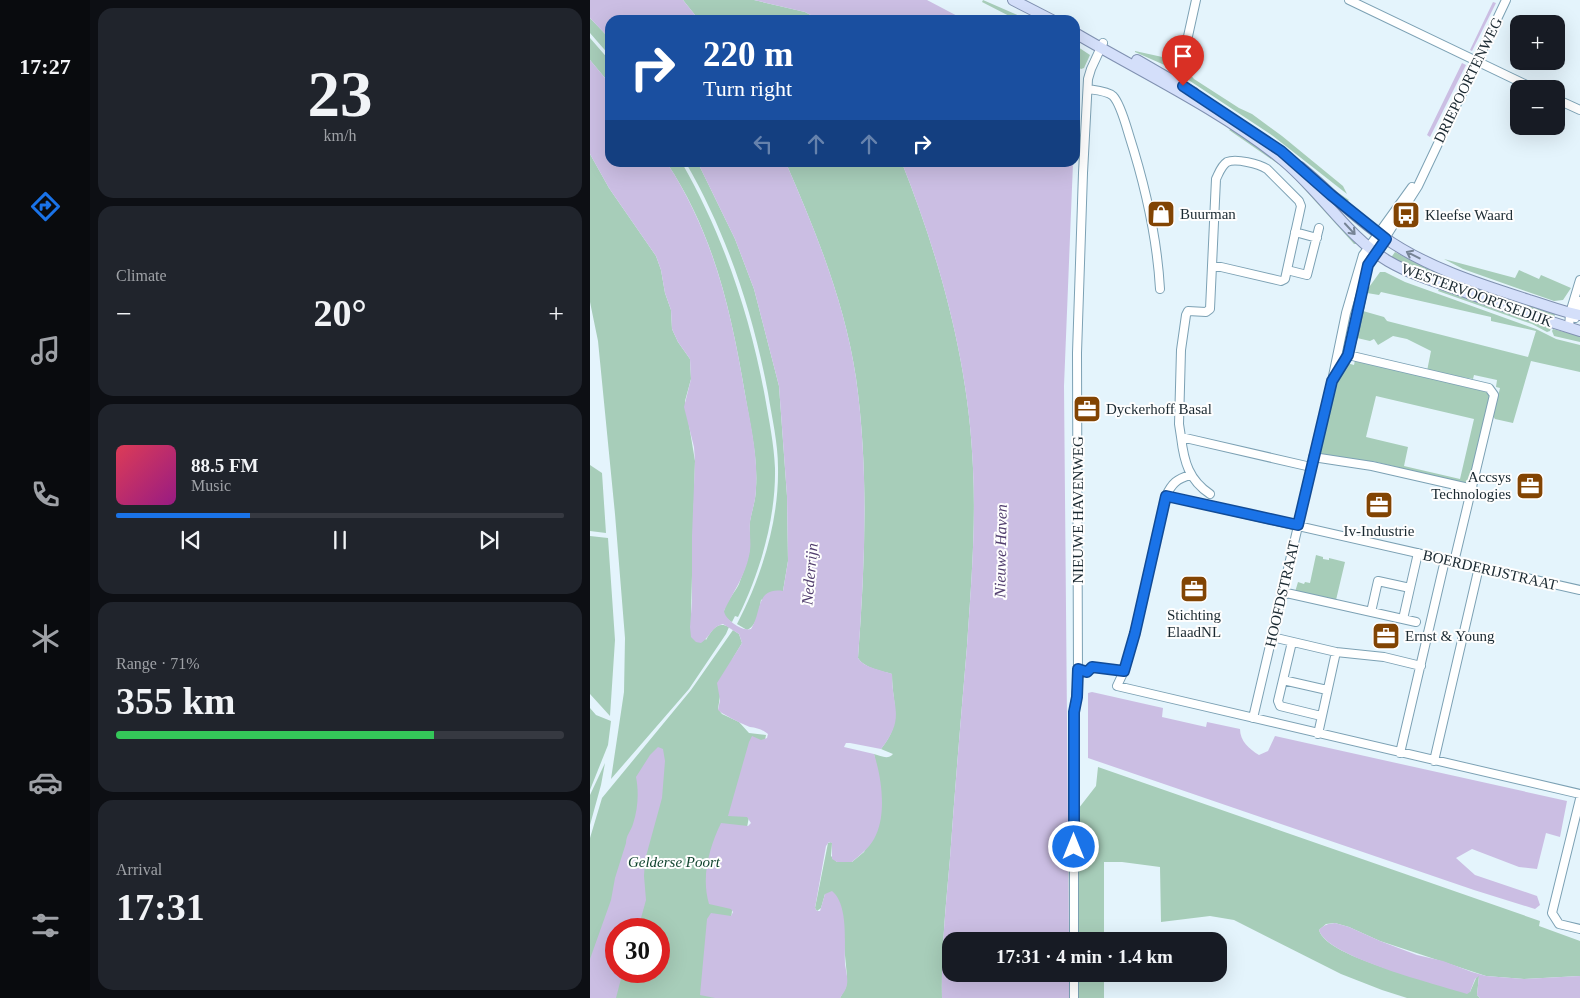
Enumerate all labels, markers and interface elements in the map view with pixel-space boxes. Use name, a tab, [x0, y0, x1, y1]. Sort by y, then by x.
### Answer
street label: DRIEPOORTENWEG	[1431, 15, 1505, 145]
map controls	[1510, 15, 1565, 135]
button: +	[1510, 15, 1565, 70]
icon: right	[620, 35, 685, 100]
text: 220 m	[703, 35, 793, 74]
pin	[1162, 35, 1204, 86]
icon: arrive	[1169, 42, 1197, 70]
text: 17:27	[19, 54, 71, 79]
text: 23	[308, 58, 373, 130]
text: Turn right	[703, 76, 792, 101]
button: −	[1510, 80, 1565, 135]
text: km/h	[324, 127, 356, 144]
icon: left	[749, 130, 777, 158]
icon: ahead	[802, 130, 830, 158]
icon: ahead	[855, 130, 883, 158]
icon: right	[908, 130, 936, 158]
icon: directions	[28, 189, 63, 224]
shop icon: Buurman	[1146, 199, 1176, 229]
bus stop icon: Kleefse Waard	[1391, 200, 1421, 230]
place label: Buurman	[1180, 206, 1236, 222]
place label: Kleefse Waard	[1425, 207, 1514, 223]
one-way arrow	[1344, 223, 1356, 236]
one-way arrow	[1406, 250, 1421, 259]
street label: WESTERVOORTSEDIJK	[1399, 260, 1555, 330]
text: Climate	[116, 267, 167, 284]
text: 20°	[313, 292, 367, 334]
text: −	[116, 298, 132, 329]
text: +	[548, 298, 564, 329]
icon: music	[28, 333, 63, 368]
office icon: Dyckerhoff Basal	[1072, 394, 1102, 424]
place label: Dyckerhoff Basal	[1106, 401, 1212, 417]
street label: NIEUWE HAVENWEG	[1070, 436, 1086, 584]
text: 88.5 FM	[191, 455, 259, 476]
place label: Accsys Technologies	[1431, 469, 1511, 502]
office icon: Accsys Technologies	[1515, 471, 1545, 501]
icon: phone	[28, 477, 63, 512]
text: Music	[191, 477, 231, 494]
office icon: Iv-Industrie	[1364, 490, 1394, 520]
water label: Nieuwe Haven	[991, 504, 1010, 599]
place label: Iv-Industrie	[1344, 523, 1415, 539]
icon: previous	[177, 526, 205, 554]
icon: pause	[326, 526, 354, 554]
icon: next	[475, 526, 503, 554]
street label: HOOFDSTRAAT	[1262, 539, 1302, 649]
water label: Nederrijn	[798, 542, 822, 607]
street label: BOERDERIJSTRAAT	[1421, 547, 1559, 593]
office icon: Stichting ElaadNL	[1179, 574, 1209, 604]
place label: Stichting ElaadNL	[1167, 607, 1222, 640]
icon: climate	[28, 621, 63, 656]
office icon: Ernst & Young	[1371, 621, 1401, 651]
place label: Ernst & Young	[1405, 628, 1495, 644]
text: Range · 71%	[116, 655, 200, 672]
text: 355 km	[116, 680, 235, 722]
icon: car	[28, 765, 63, 800]
position arrow	[1047, 820, 1099, 872]
park label: Gelderse Poort	[628, 854, 721, 870]
text: Arrival	[116, 861, 162, 878]
text: 17:31	[116, 886, 205, 928]
icon: filters	[28, 908, 63, 943]
speed limit sign: 30	[605, 918, 670, 983]
text: 17:31 · 4 min · 1.4 km	[996, 946, 1173, 967]

